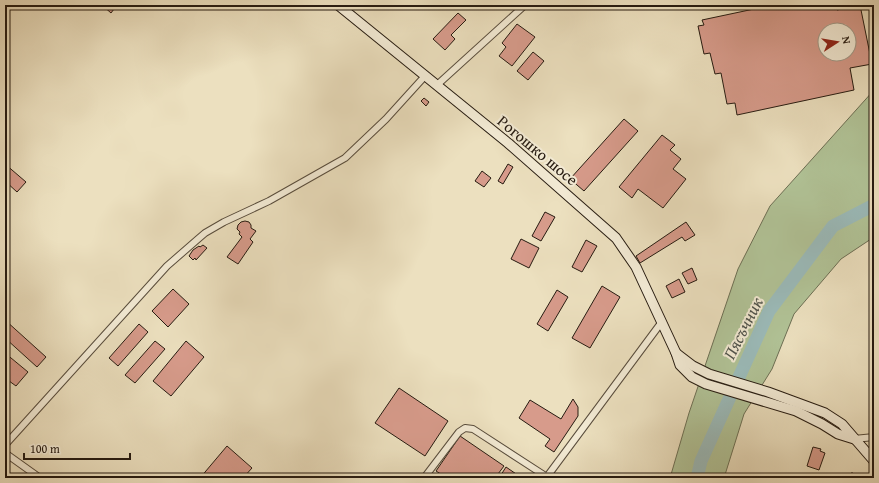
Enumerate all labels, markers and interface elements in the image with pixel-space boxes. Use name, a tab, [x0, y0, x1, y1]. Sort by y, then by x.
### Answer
north arrow	[817, 22, 857, 62]
text: N	[838, 35, 856, 46]
street label: Рогошко шосе	[492, 109, 584, 191]
water label: Пясъчник	[716, 292, 769, 363]
scale bar	[24, 435, 130, 461]
text: 100 m	[30, 440, 60, 457]

